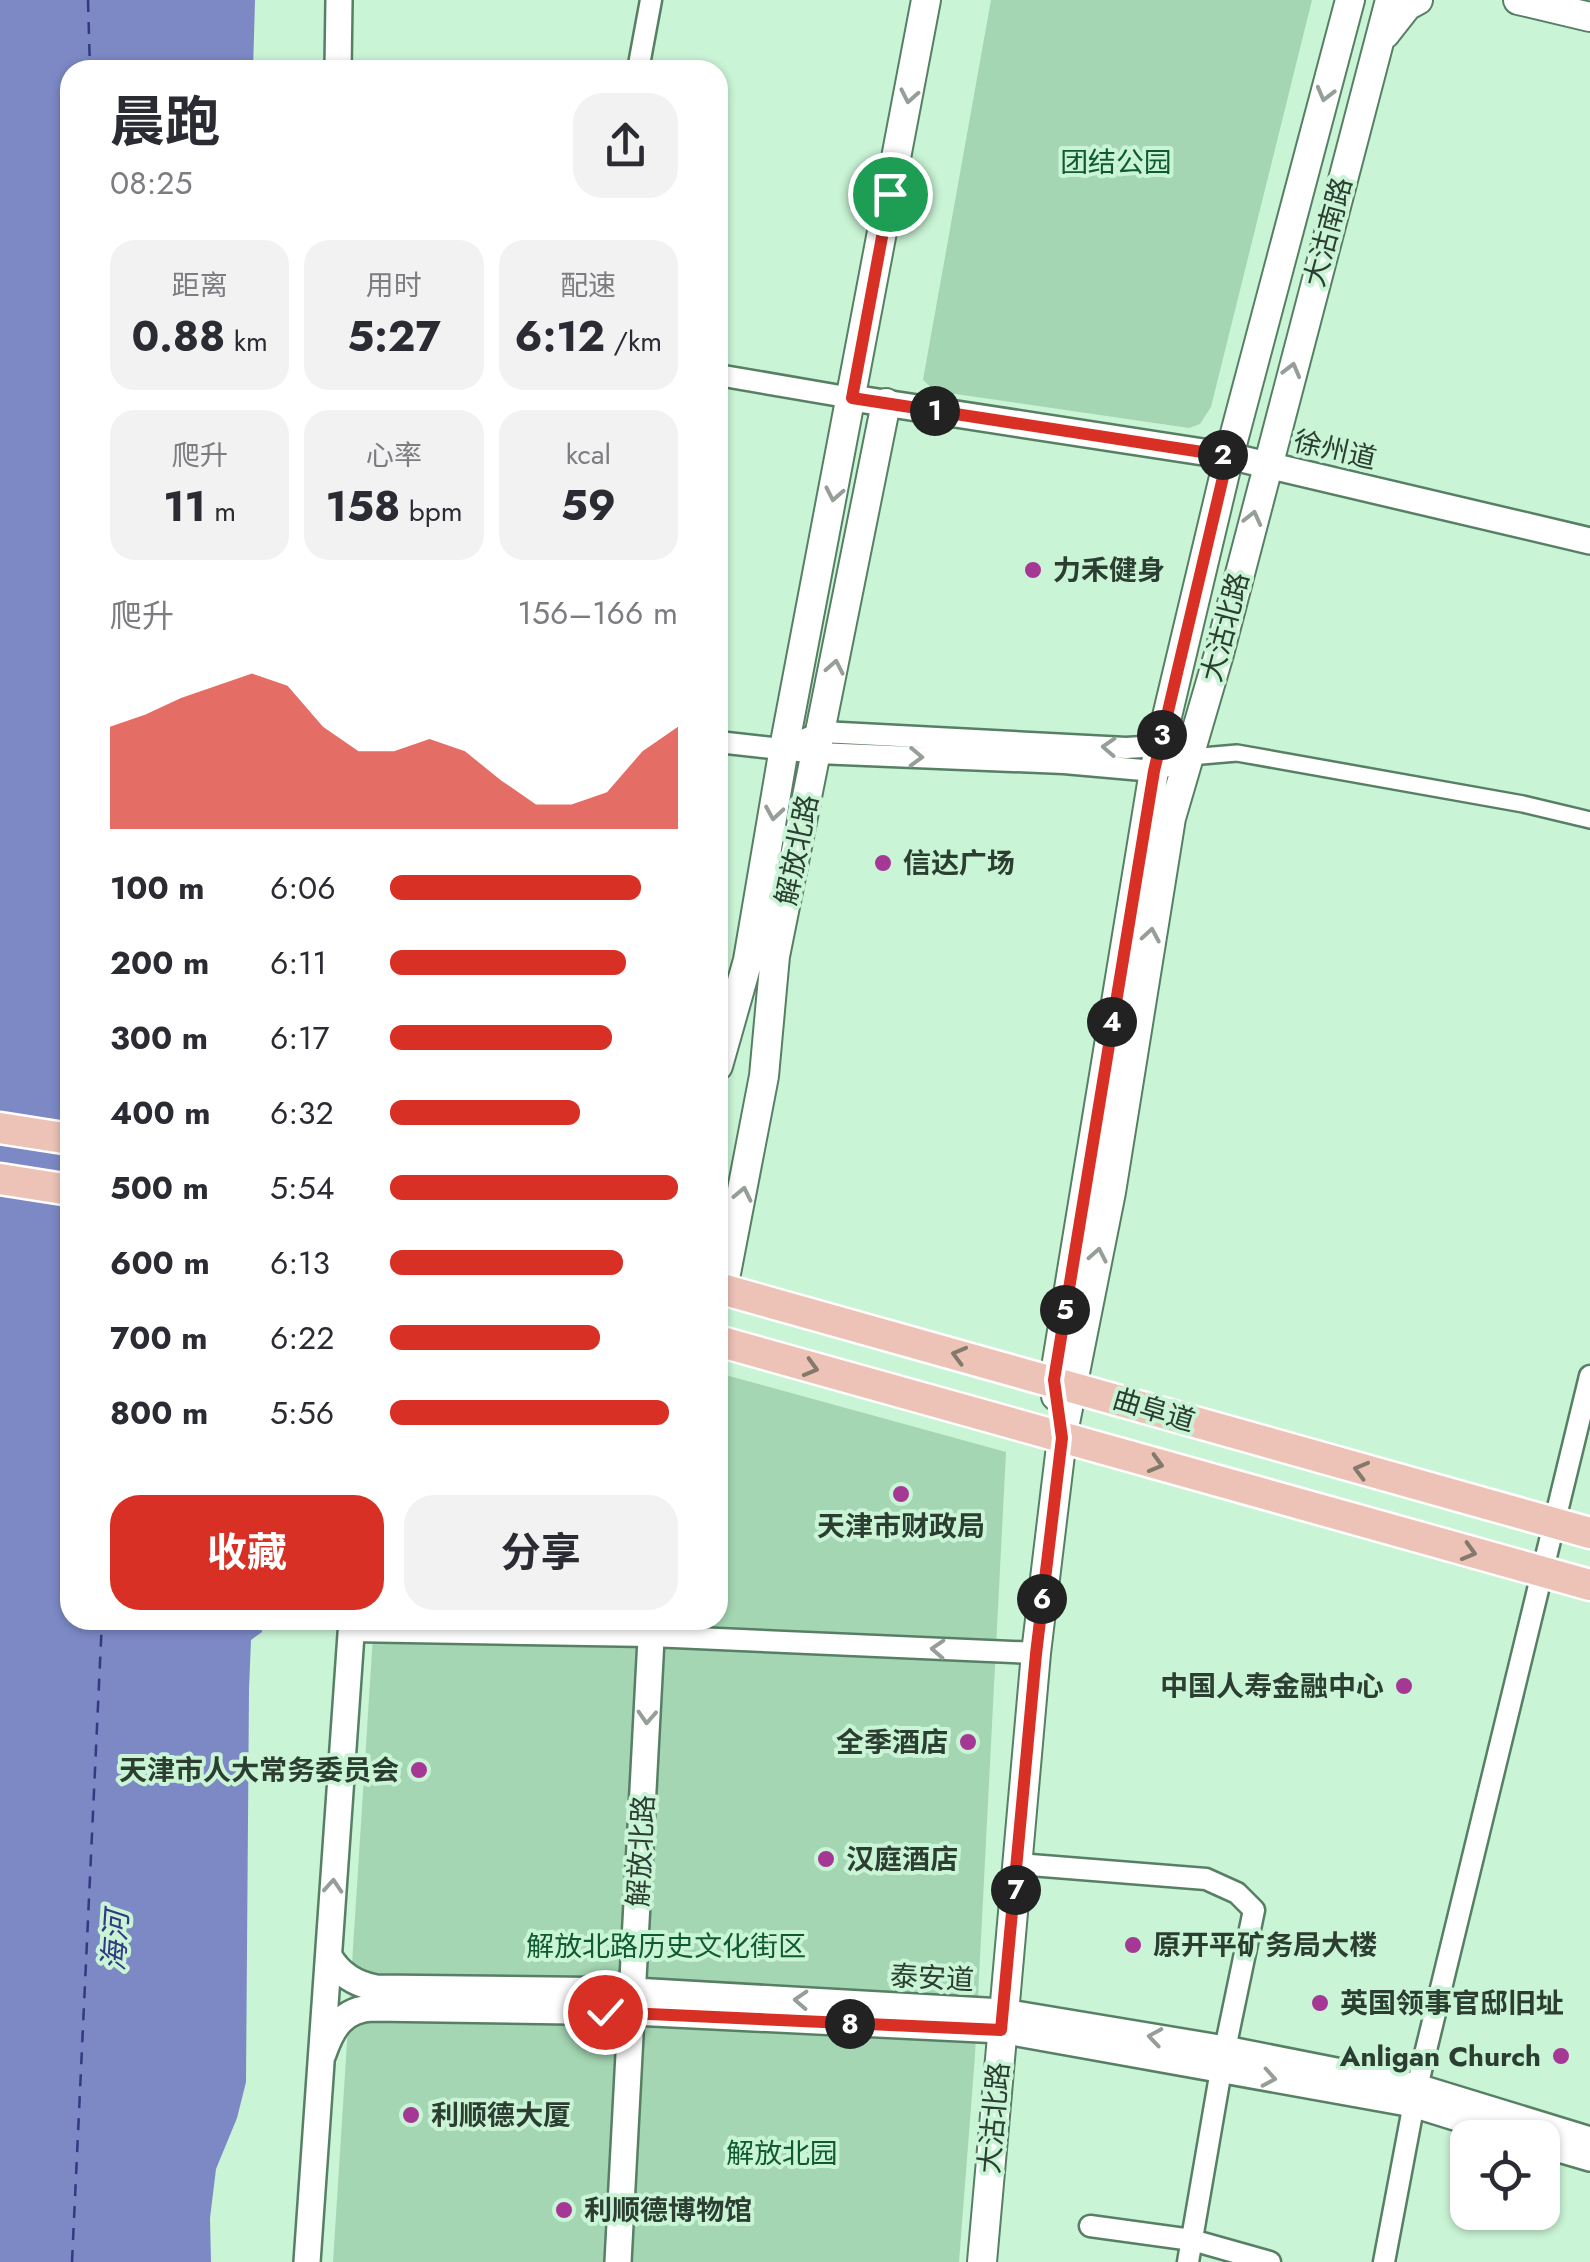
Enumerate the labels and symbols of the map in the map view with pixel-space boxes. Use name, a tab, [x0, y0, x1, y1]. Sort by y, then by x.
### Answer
one-way arrow	[1315, 85, 1336, 102]
one-way arrow	[899, 87, 920, 104]
park label: 团结公园	[1060, 142, 1172, 183]
pin	[848, 152, 933, 237]
street label: 大沽南路	[1294, 173, 1362, 291]
one-way arrow	[1280, 362, 1301, 379]
pin: 1	[910, 386, 960, 436]
street label: 徐州道	[1289, 421, 1381, 479]
pin: 2	[1198, 430, 1248, 480]
one-way arrow	[824, 485, 845, 502]
one-way arrow	[1242, 510, 1263, 527]
place label: 力禾健身	[1053, 550, 1165, 591]
marker: 力禾健身	[1022, 559, 1044, 581]
street label: 大沽北路	[1191, 568, 1259, 686]
one-way arrow	[823, 659, 844, 676]
pin: 3	[1137, 710, 1187, 760]
one-way arrow	[1101, 737, 1117, 758]
one-way arrow	[909, 746, 925, 767]
street label: 解放北路	[765, 791, 829, 909]
one-way arrow	[764, 805, 785, 822]
place label: 信达广场	[903, 843, 1015, 884]
marker: 信达广场	[872, 852, 894, 874]
one-way arrow	[1140, 927, 1161, 943]
pin: 4	[1087, 997, 1137, 1047]
one-way arrow	[732, 1186, 753, 1203]
one-way arrow	[1086, 1247, 1107, 1264]
pin: 5	[1040, 1285, 1090, 1335]
one-way arrow	[951, 1345, 969, 1366]
one-way arrow	[802, 1356, 820, 1377]
street label: 曲阜道	[1108, 1378, 1200, 1442]
one-way arrow	[1147, 1452, 1164, 1473]
one-way arrow	[1353, 1461, 1370, 1482]
marker: 天津市财政局	[890, 1483, 912, 1505]
place label: 天津市财政局	[817, 1506, 985, 1547]
one-way arrow	[1460, 1540, 1477, 1561]
pin: 6	[1017, 1574, 1067, 1624]
one-way arrow	[930, 1639, 946, 1660]
place label: 中国人寿金融中心	[1160, 1666, 1384, 1707]
marker: 中国人寿金融中心	[1393, 1675, 1415, 1697]
one-way arrow	[637, 1710, 658, 1726]
place label: 全季酒店	[836, 1722, 948, 1763]
marker: 全季酒店	[957, 1731, 979, 1753]
place label: 天津市人大常务委员会	[119, 1750, 399, 1791]
marker: 天津市人大常务委员会	[408, 1759, 430, 1781]
street label: 解放北路	[618, 1794, 664, 1908]
place label: 汉庭酒店	[846, 1839, 958, 1880]
marker: 汉庭酒店	[815, 1848, 837, 1870]
pin: 7	[991, 1865, 1041, 1915]
one-way arrow	[322, 1878, 344, 1894]
water label: 海河	[91, 1905, 139, 1972]
place label: 原开平矿务局大楼	[1153, 1925, 1377, 1966]
park label: 解放北路历史文化街区	[526, 1926, 806, 1967]
marker: 原开平矿务局大楼	[1122, 1934, 1144, 1956]
street label: 泰安道	[889, 1955, 975, 2001]
pin	[563, 1970, 648, 2055]
place label: 英国领事官邸旧址	[1340, 1983, 1564, 2024]
one-way arrow	[792, 1990, 808, 2011]
marker: 英国领事官邸旧址	[1309, 1992, 1331, 2014]
pin: 8	[825, 1999, 875, 2049]
one-way arrow	[1147, 2027, 1163, 2048]
place label: Anligan Church	[1339, 2036, 1541, 2077]
marker: Anligan Church	[1550, 2045, 1572, 2067]
street label: 大沽北路	[969, 2060, 1019, 2176]
one-way arrow	[1261, 2067, 1277, 2088]
place label: 利顺德大厦	[431, 2095, 571, 2136]
marker: 利顺德大厦	[400, 2104, 422, 2126]
park label: 解放北园	[726, 2133, 838, 2174]
place label: 利顺德博物馆	[584, 2190, 752, 2231]
marker: 利顺德博物馆	[553, 2199, 575, 2221]

